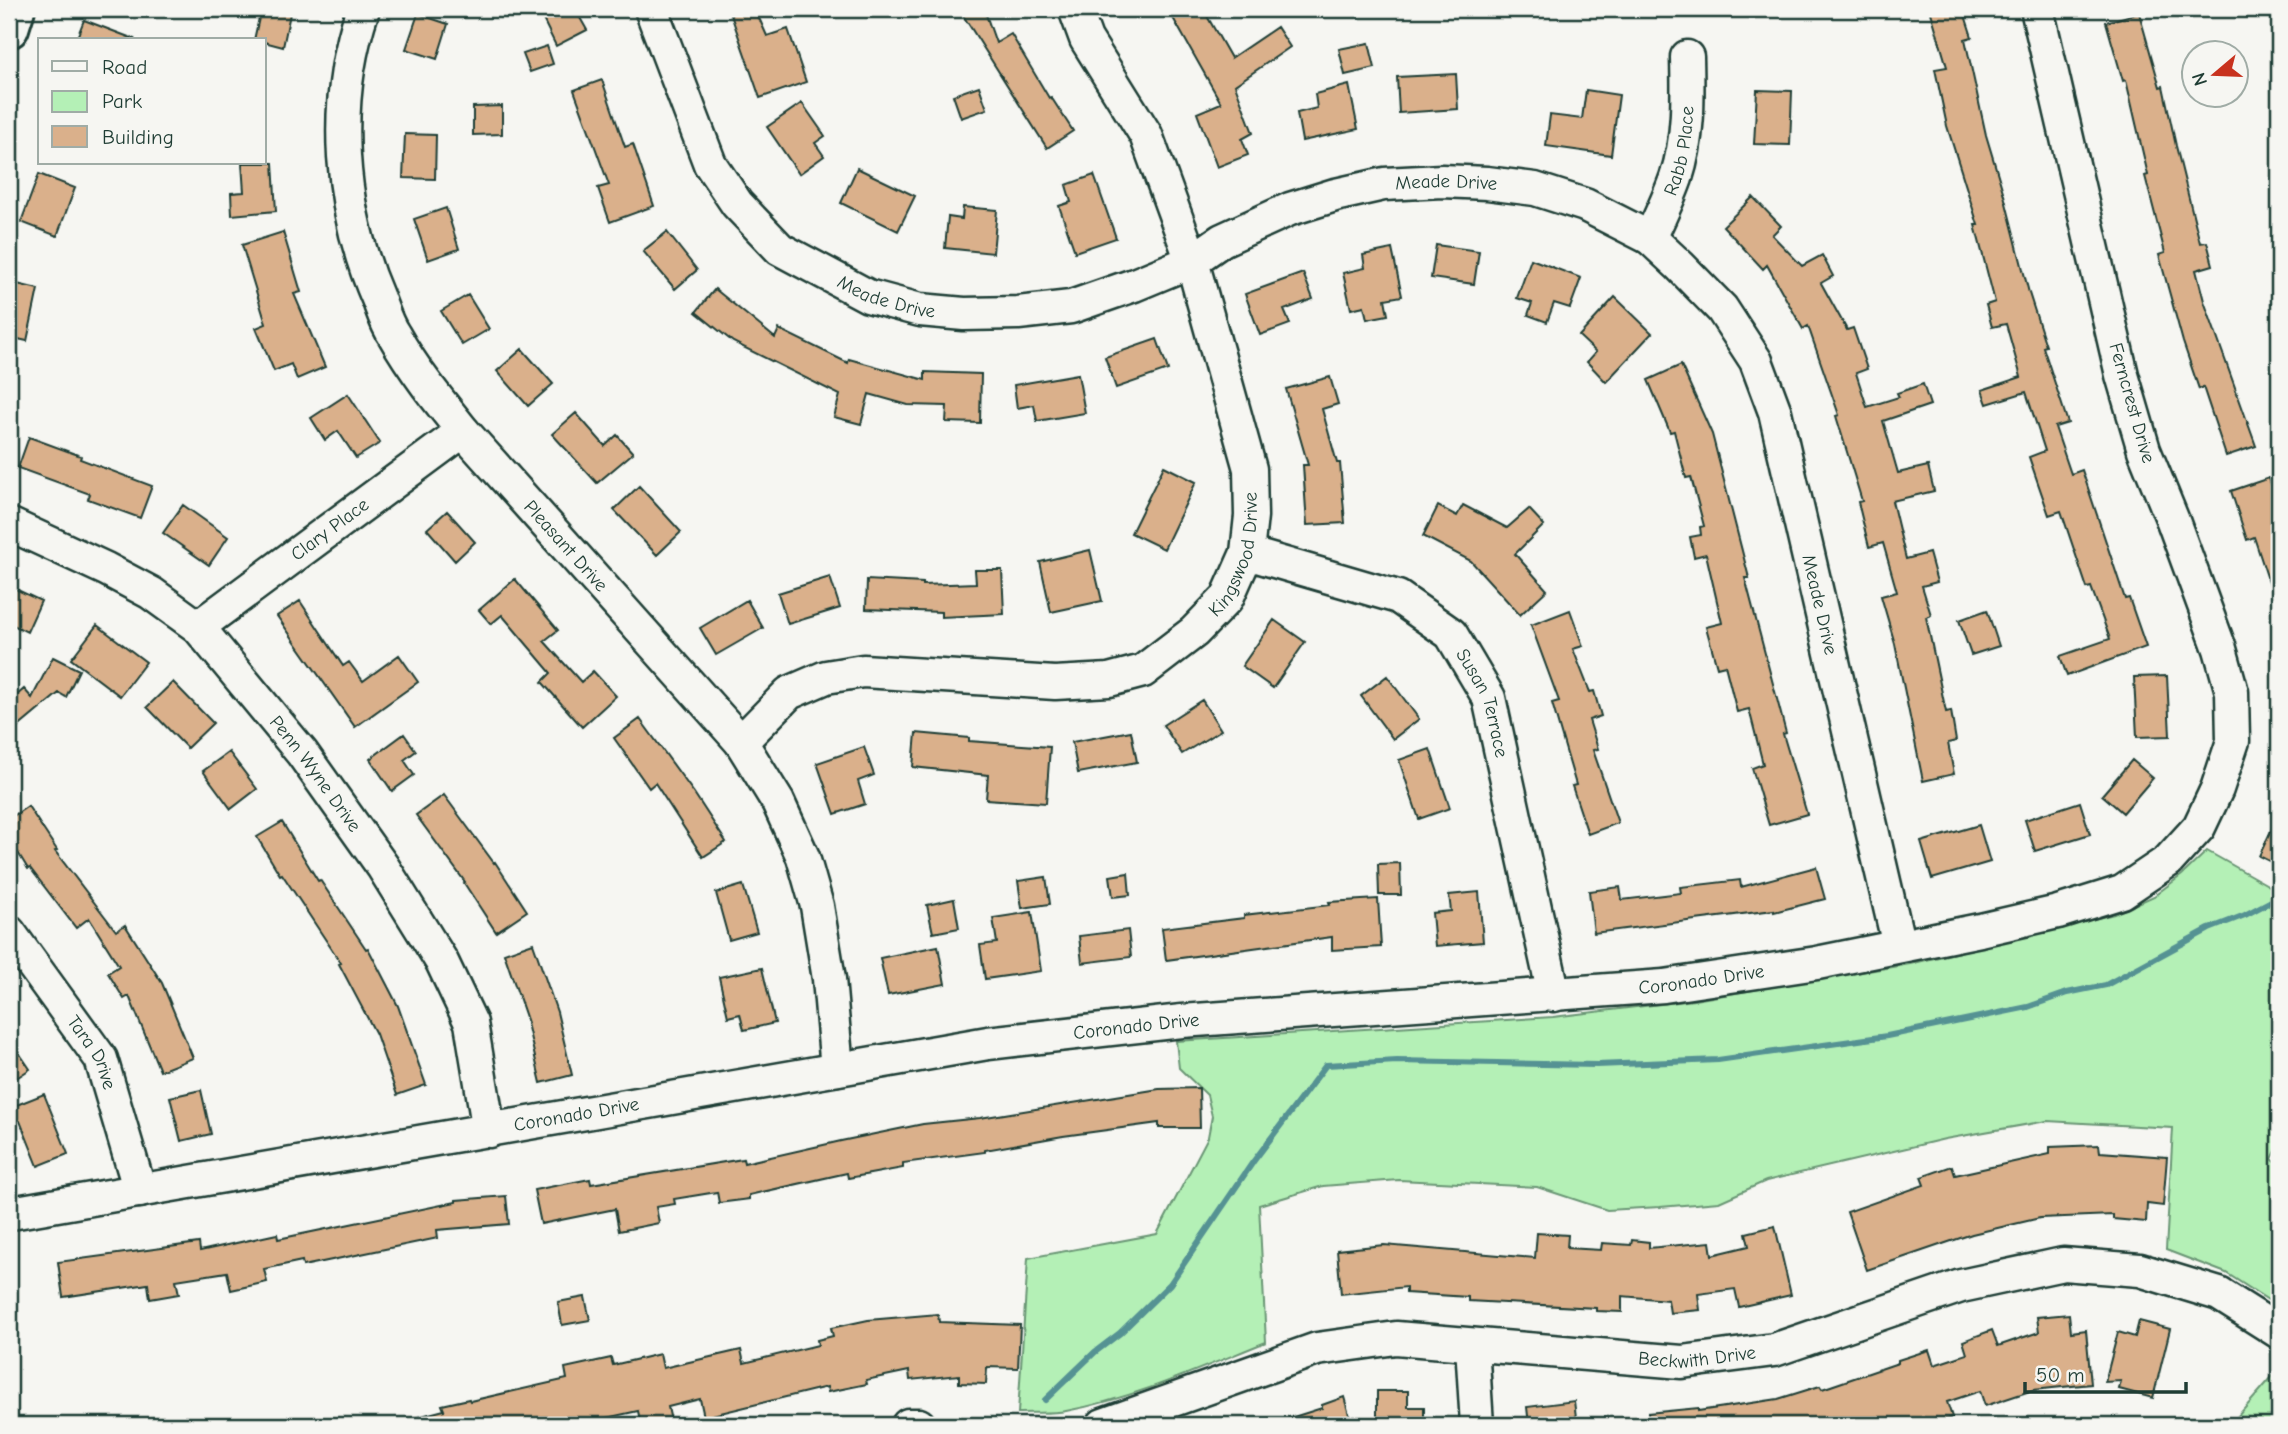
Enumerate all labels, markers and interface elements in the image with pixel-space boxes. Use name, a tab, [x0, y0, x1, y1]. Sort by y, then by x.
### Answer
legend	[38, 38, 266, 164]
north arrow	[2180, 38, 2250, 108]
text: Road	[102, 55, 147, 79]
text: N	[2187, 70, 2212, 89]
text: Park	[102, 89, 142, 113]
street label: Rabb Place	[1659, 106, 1698, 199]
text: Building	[102, 125, 174, 149]
street label: Meade Drive	[1395, 170, 1499, 195]
street label: Meade Drive	[834, 271, 936, 322]
street label: Ferncrest Drive	[2104, 340, 2160, 466]
street label: Kingswood Drive	[1204, 492, 1262, 621]
street label: Clary Place	[287, 493, 373, 565]
street label: Pleasant Drive	[519, 496, 612, 596]
street label: Meade Drive	[1797, 552, 1842, 657]
street label: Susan Terrace	[1451, 645, 1513, 760]
street label: Penn Wyne Drive	[265, 711, 366, 836]
street label: Coronado Drive	[1638, 960, 1766, 999]
street label: Coronado Drive	[1072, 1009, 1200, 1044]
street label: Tara Drive	[62, 1011, 120, 1092]
street label: Coronado Drive	[512, 1093, 641, 1136]
street label: Beckwith Drive	[1637, 1341, 1757, 1373]
scale bar	[2025, 1350, 2186, 1394]
text: 50 m	[2036, 1363, 2085, 1387]

